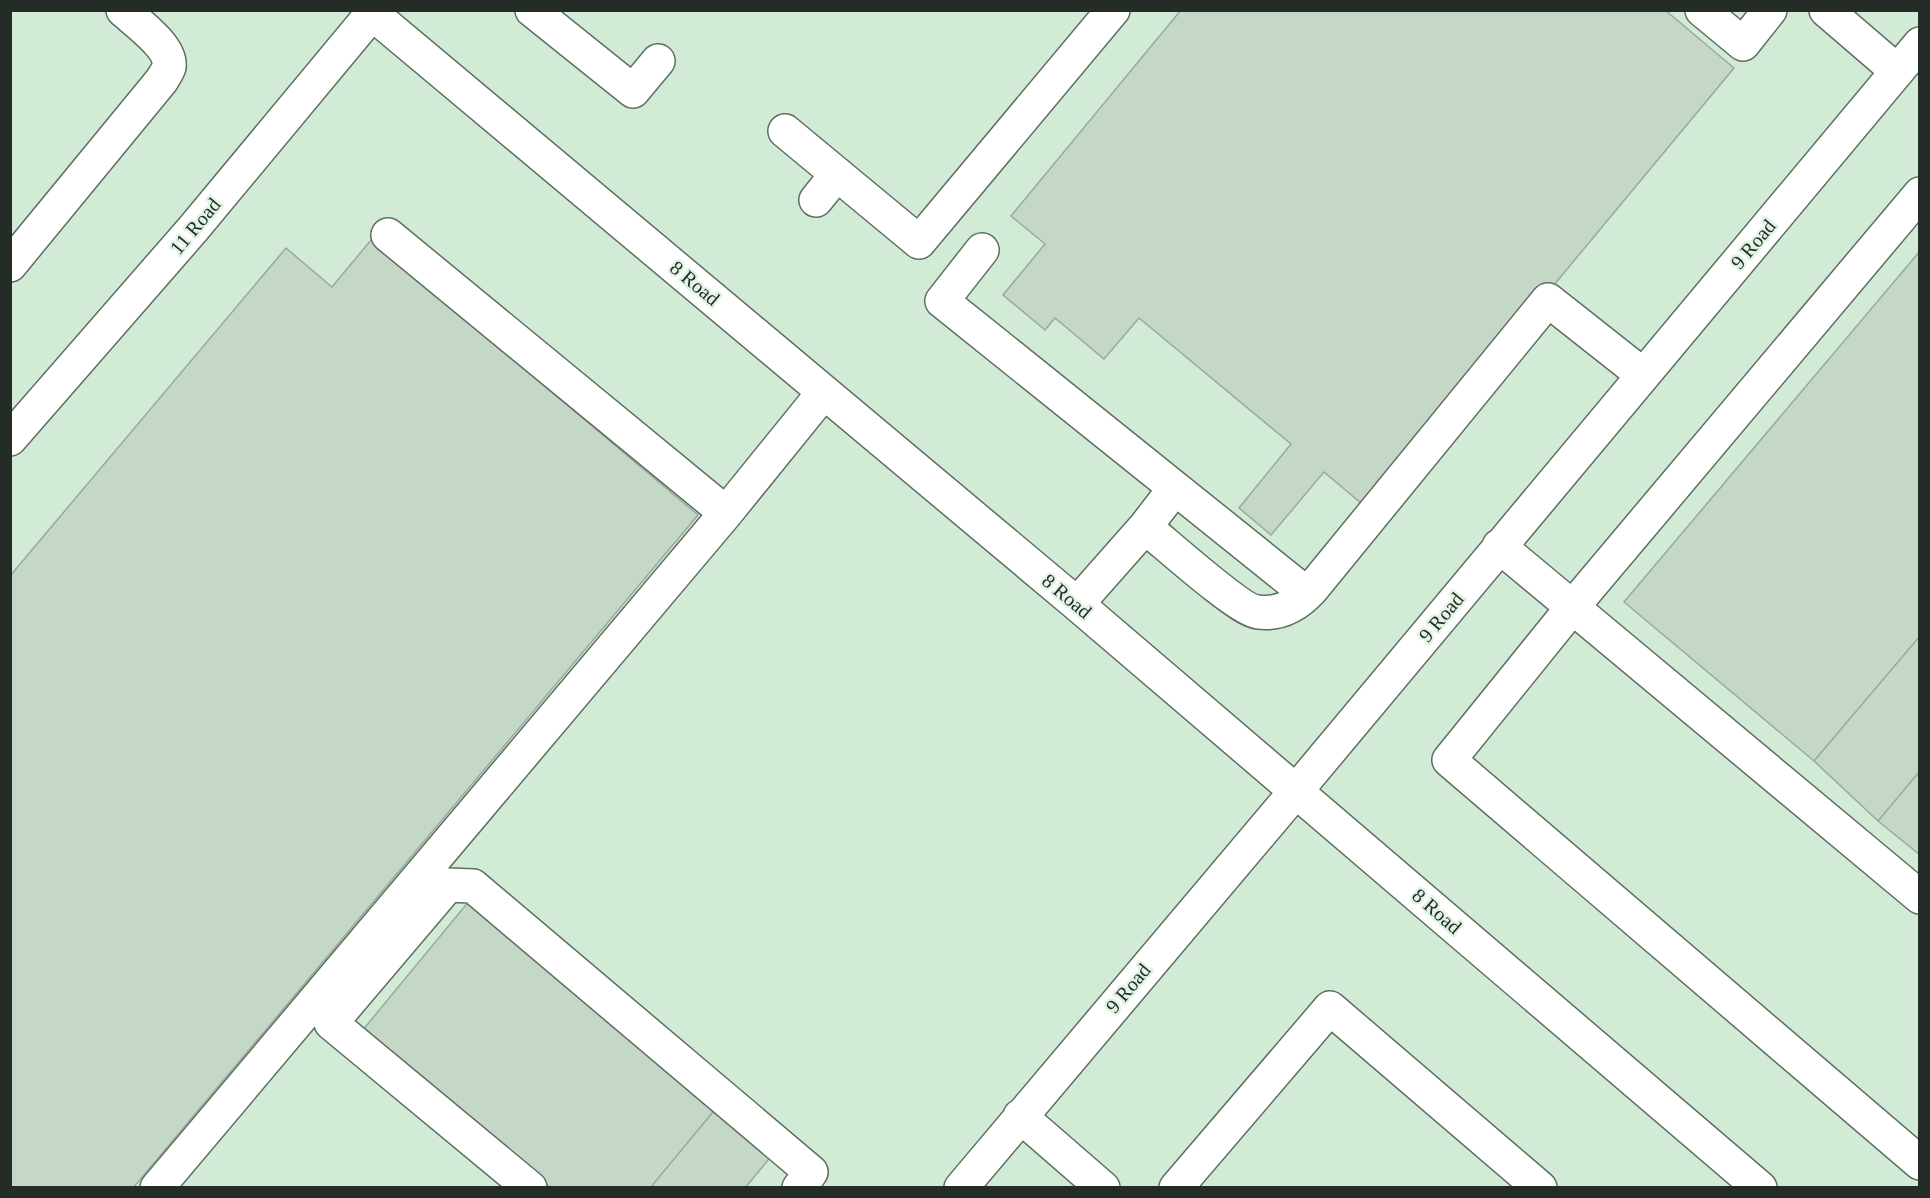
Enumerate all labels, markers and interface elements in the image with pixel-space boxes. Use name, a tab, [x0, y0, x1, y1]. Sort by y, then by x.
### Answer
street label: 11 Road	[165, 193, 225, 259]
street label: 9 Road	[1726, 215, 1780, 273]
street label: 8 Road	[666, 256, 724, 310]
street label: 8 Road	[1038, 569, 1096, 623]
street label: 9 Road	[1414, 588, 1468, 646]
street label: 8 Road	[1408, 884, 1466, 938]
street label: 9 Road	[1101, 959, 1155, 1017]

